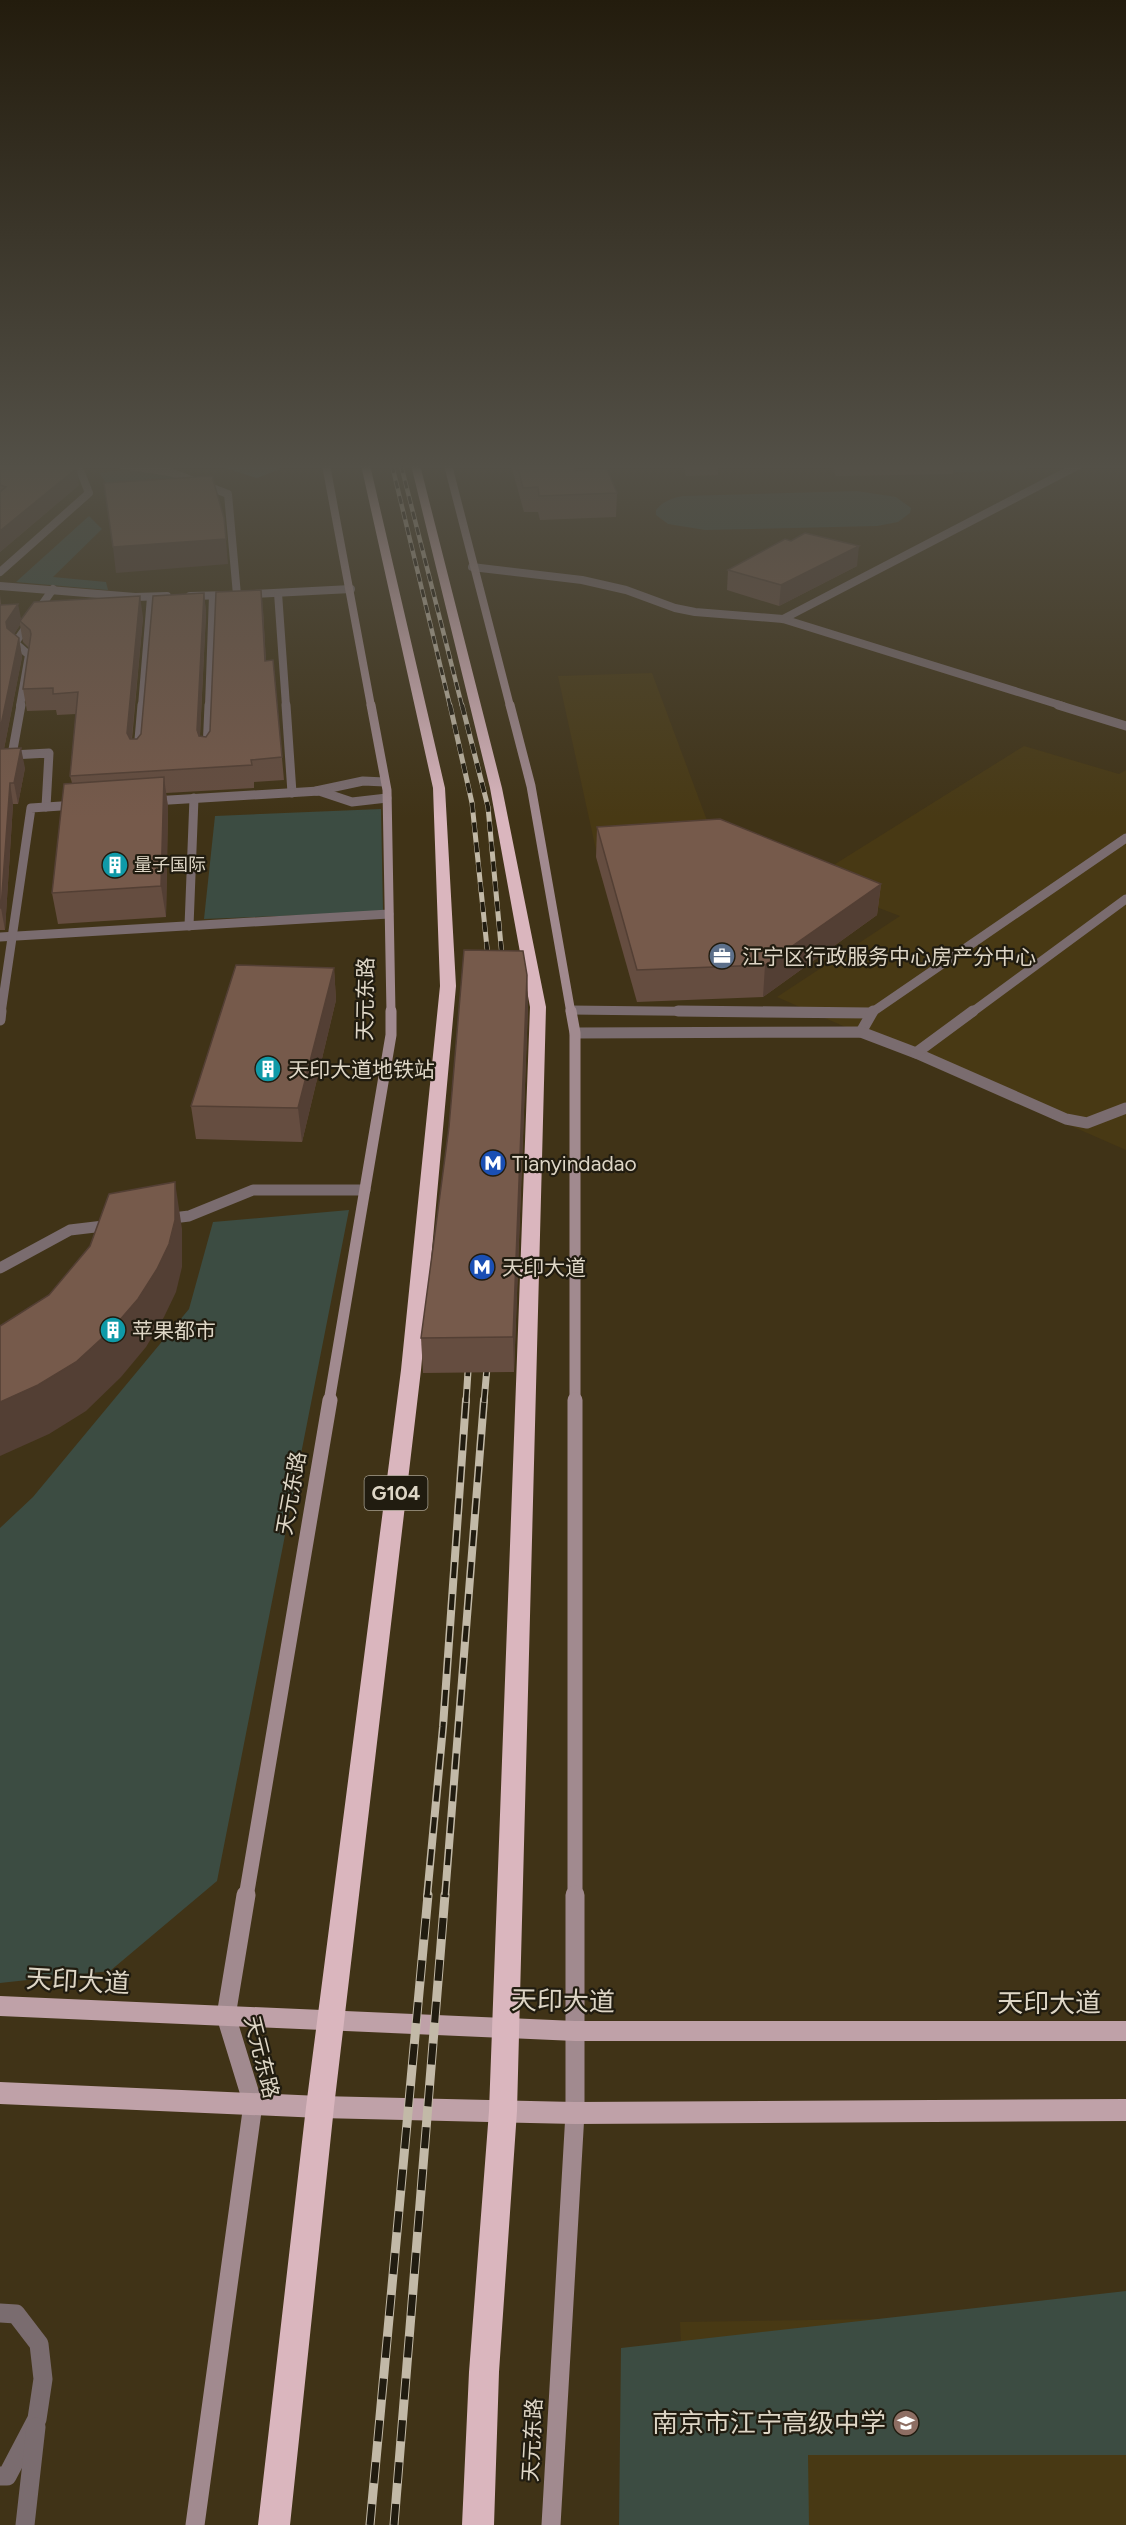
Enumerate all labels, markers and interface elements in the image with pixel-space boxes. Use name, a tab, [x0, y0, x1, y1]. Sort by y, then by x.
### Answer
building icon: 量子国际	[100, 850, 130, 880]
place label: 量子国际	[134, 854, 206, 876]
office icon: 江宁区行政服务中心房产分中心	[707, 941, 737, 971]
place label: 江宁区行政服务中心房产分中心	[742, 944, 1036, 969]
street label: 天元东路	[352, 957, 378, 1041]
building icon: 天印大道地铁站	[253, 1054, 283, 1084]
place label: 天印大道地铁站	[288, 1057, 435, 1082]
metro station icon: Tianyindadao	[478, 1148, 508, 1178]
place label: Tianyindadao	[512, 1151, 637, 1176]
metro station icon: 天印大道	[467, 1252, 497, 1282]
place label: 天印大道	[502, 1255, 586, 1280]
building icon: 苹果都市	[98, 1315, 128, 1345]
place label: 苹果都市	[132, 1318, 216, 1343]
street label: 天元东路	[271, 1449, 311, 1537]
road number: G104	[364, 1476, 428, 1510]
street label: 天印大道	[25, 1962, 131, 2000]
street label: 天印大道	[511, 1984, 615, 2018]
street label: 天印大道	[997, 1987, 1101, 2019]
street label: 天元东路	[240, 2013, 284, 2101]
street label: 天元东路	[517, 2397, 547, 2483]
place label: 南京市江宁高级中学	[652, 2407, 886, 2439]
school or university icon: 南京市江宁高级中学	[891, 2408, 921, 2438]

